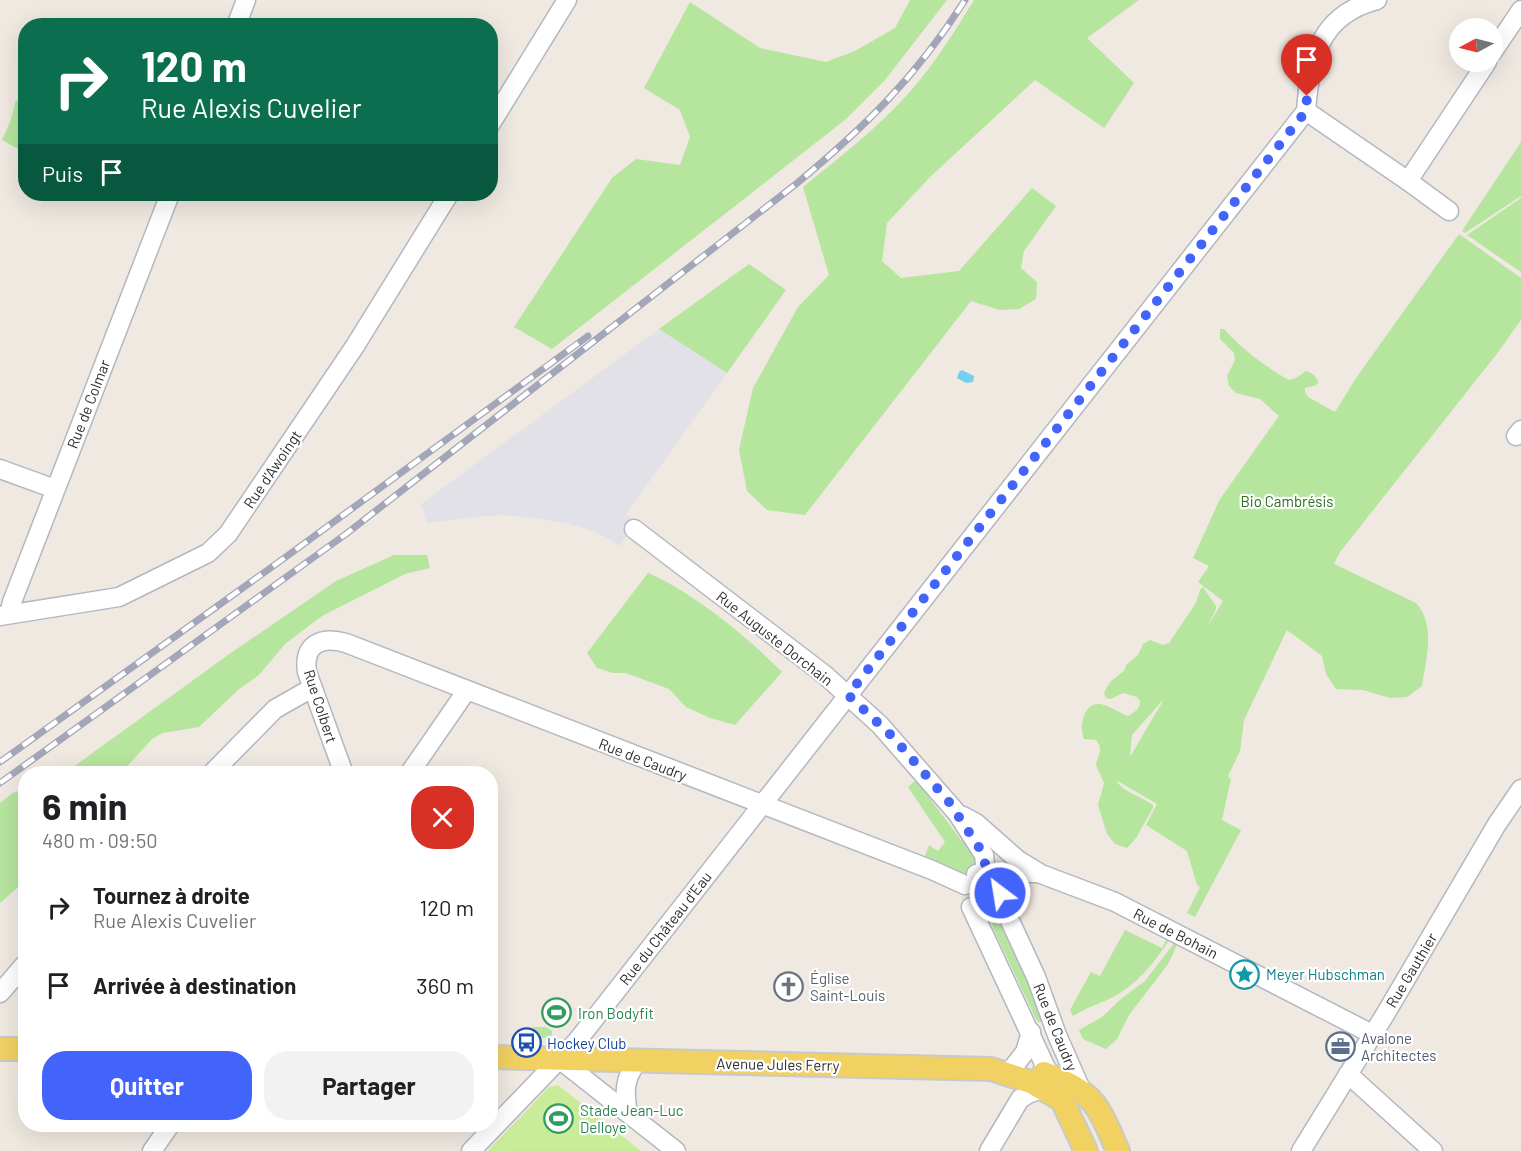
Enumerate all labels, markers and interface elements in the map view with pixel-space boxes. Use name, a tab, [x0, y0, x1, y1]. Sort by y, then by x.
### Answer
north arrow	[1449, 18, 1503, 72]
map controls	[1449, 18, 1503, 72]
pin	[1281, 34, 1332, 96]
text: 120 m	[141, 40, 247, 90]
icon: right	[42, 42, 120, 120]
icon: arrive	[1290, 43, 1323, 76]
text: Rue Alexis Cuvelier	[141, 91, 361, 123]
icon: arrive	[95, 156, 128, 189]
text: Puis	[42, 160, 83, 186]
street label: Rue de Colmar	[63, 357, 113, 451]
street label: Rue d'Awoingt	[239, 427, 305, 511]
park label: Bio Cambrésis	[1240, 492, 1334, 510]
street label: Rue Auguste Dorchain	[713, 587, 837, 689]
street label: Rue Colbert	[301, 667, 341, 745]
street label: Rue de Caudry	[596, 734, 690, 784]
text: 6 min	[42, 784, 127, 827]
button: close	[411, 786, 474, 849]
text: 480 m · 09:50	[42, 828, 158, 852]
position arrow	[968, 861, 1032, 925]
street label: Rue du Château d'Eau	[615, 868, 715, 988]
text: Tournez à droite	[93, 882, 250, 908]
icon: right	[42, 891, 75, 924]
text: 120 m	[419, 894, 474, 920]
street label: Rue de Bohain	[1131, 904, 1221, 962]
text: Rue Alexis Cuvelier	[93, 908, 256, 932]
street label: Rue Gauthier	[1382, 929, 1441, 1011]
place icon: Meyer Hubschman	[1229, 958, 1261, 990]
place label: Meyer Hubschman	[1266, 965, 1385, 983]
icon: arrive	[42, 969, 75, 1002]
place label: Église Saint-Louis	[810, 969, 885, 1004]
church icon: Église Saint-Louis	[773, 971, 805, 1003]
text: Arrivée à destination	[93, 972, 296, 998]
text: 360 m	[416, 972, 474, 998]
street label: Rue de Caudry	[1030, 980, 1082, 1074]
sports icon: Iron Bodyfit	[541, 997, 573, 1029]
place label: Iron Bodyfit	[578, 1004, 654, 1022]
bus stop icon: Hockey Club	[510, 1027, 542, 1059]
place label: Avalone Architectes	[1361, 1029, 1437, 1064]
office icon: Avalone Architectes	[1324, 1031, 1356, 1063]
place label: Hockey Club	[547, 1034, 627, 1052]
button: Quitter	[42, 1051, 252, 1120]
button: Partager	[264, 1051, 474, 1120]
street label: Avenue Jules Ferry	[716, 1054, 840, 1074]
place label: Stade Jean-Luc Delloye	[580, 1101, 684, 1136]
sports icon: Stade Jean-Luc Delloye	[543, 1103, 575, 1135]

